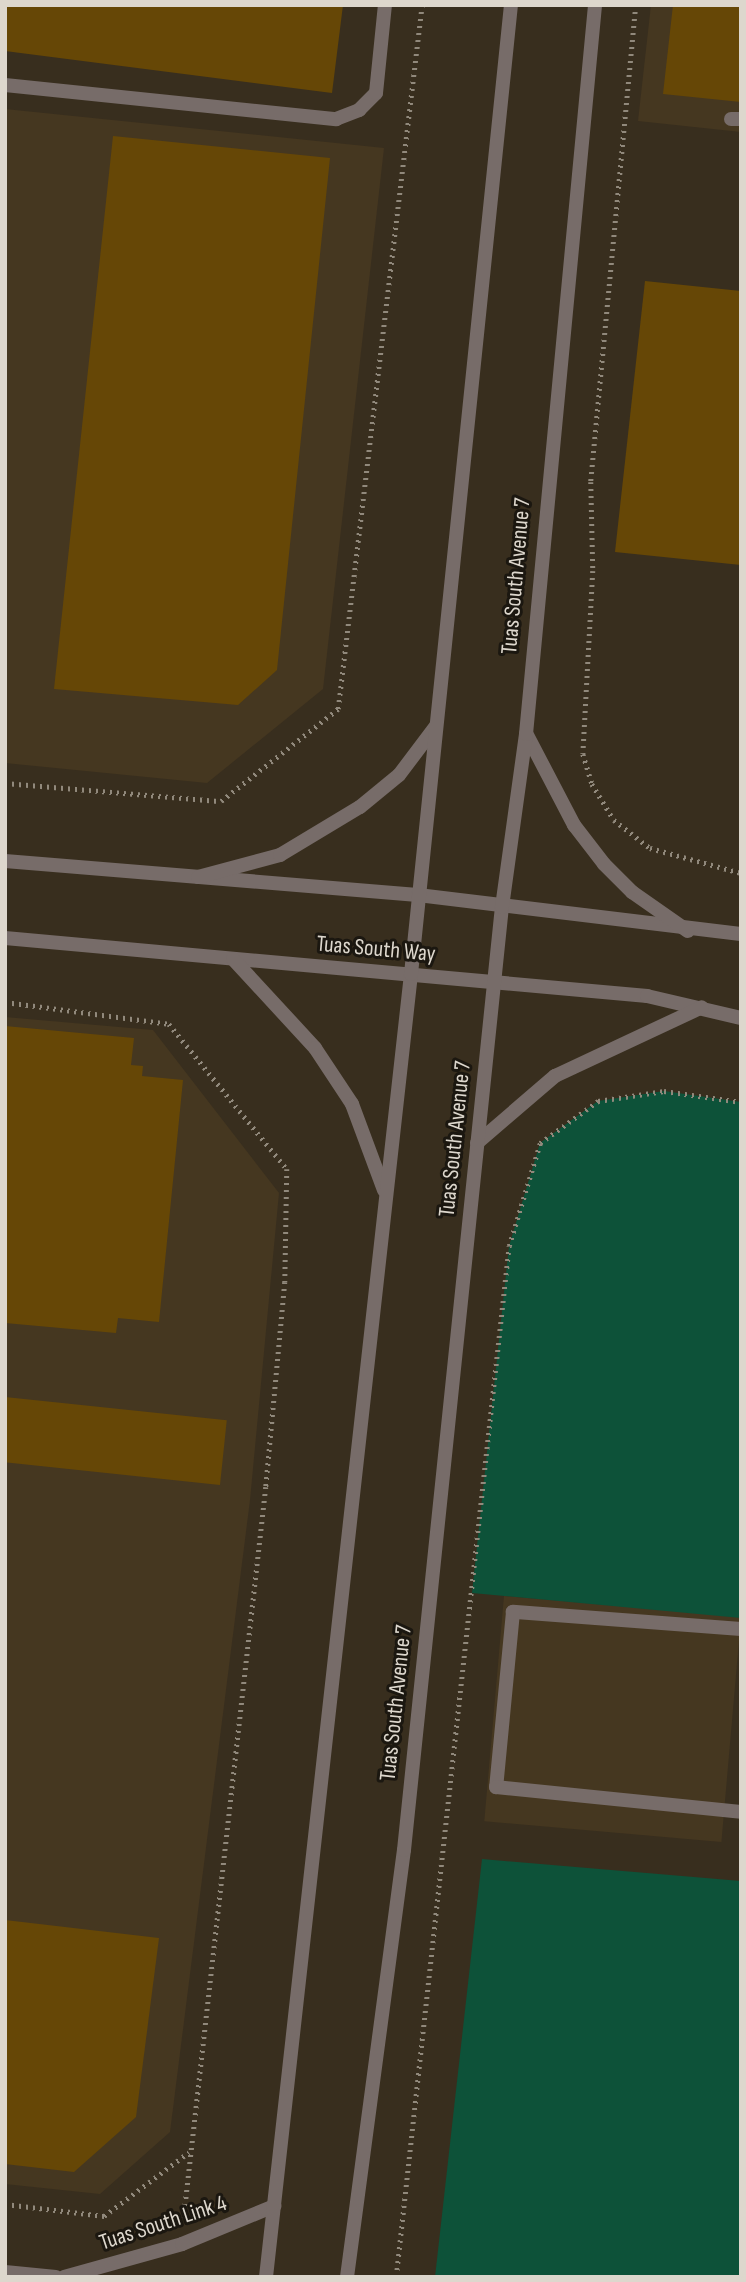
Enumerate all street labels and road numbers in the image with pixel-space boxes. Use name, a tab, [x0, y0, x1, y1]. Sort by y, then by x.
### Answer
street label: Tuas South Avenue 7	[495, 497, 537, 655]
street label: Tuas South Way	[315, 930, 437, 968]
street label: Tuas South Avenue 7	[433, 1060, 477, 1218]
street label: Tuas South Avenue 7	[374, 1624, 418, 1782]
street label: Tuas South Link 4	[96, 2189, 230, 2257]

